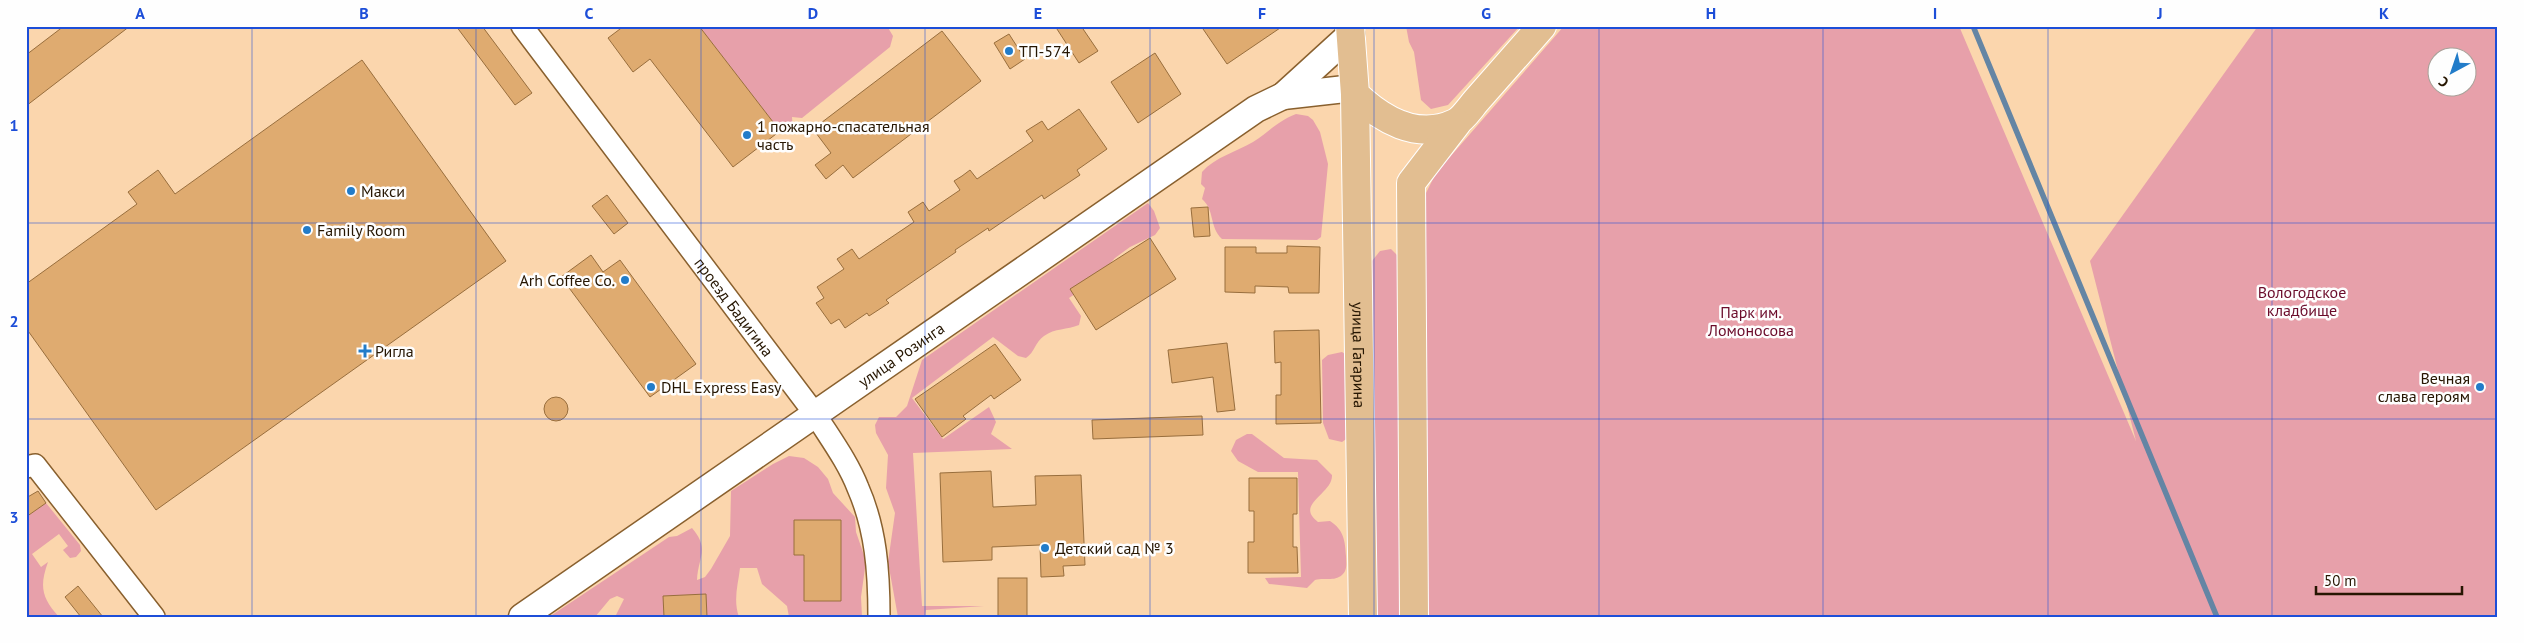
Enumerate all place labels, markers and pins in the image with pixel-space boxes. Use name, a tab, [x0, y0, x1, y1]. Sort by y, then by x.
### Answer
place label: ТП-574	[1019, 41, 1071, 61]
marker: ТП-574	[1003, 45, 1015, 57]
place label: 1 пожарно-спасательная часть	[757, 116, 930, 154]
marker: 1 пожарно-спасательная часть	[741, 129, 753, 141]
place label: Макси	[361, 181, 405, 201]
marker: Макси	[345, 185, 357, 197]
place label: Family Room	[317, 220, 405, 240]
marker: Family Room	[301, 224, 313, 236]
place label: Arh Coffee Co.	[519, 270, 615, 290]
marker: Arh Coffee Co.	[619, 274, 631, 286]
place label: Ригла	[375, 341, 414, 361]
marker: Ригла	[359, 345, 371, 357]
place label: Вечная слава героям	[2378, 368, 2470, 406]
place label: DHL Express Easy	[661, 377, 782, 397]
marker: DHL Express Easy	[645, 381, 657, 393]
marker: Вечная слава героям	[2474, 381, 2486, 393]
place label: Детский сад № 3	[1055, 538, 1174, 558]
marker: Детский сад № 3	[1039, 542, 1051, 554]

